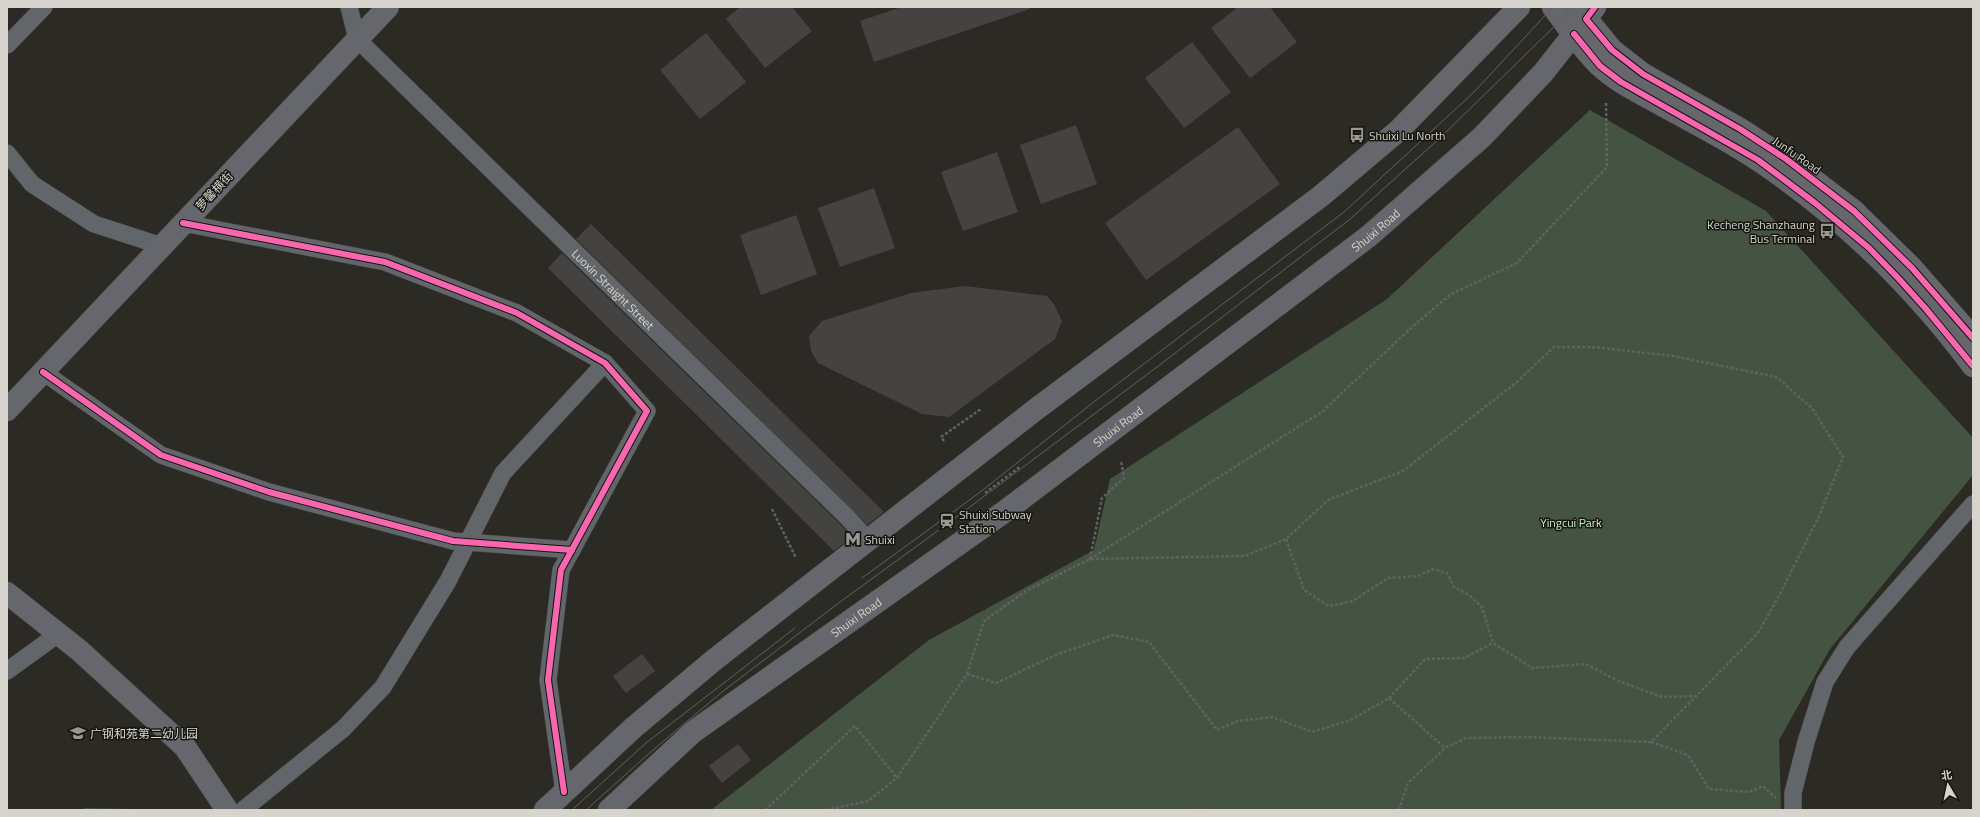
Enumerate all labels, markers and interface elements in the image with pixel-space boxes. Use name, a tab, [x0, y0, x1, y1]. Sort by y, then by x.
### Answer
bus stop icon: Shuixi Lu North	[1348, 126, 1366, 144]
place label: Shuixi Lu North	[1369, 126, 1446, 145]
street label: Junfu Road	[1769, 131, 1825, 179]
street label: 萝馨横街	[191, 167, 237, 215]
street label: Shuixi Road	[1347, 204, 1404, 256]
place label: Kecheng Shanzhaung Bus Terminal	[1707, 215, 1815, 248]
bus stop icon: Kecheng Shanzhaung Bus Terminal	[1818, 222, 1836, 240]
street label: Luoxin Straight Street	[568, 244, 660, 335]
street label: Shuixi Road	[1088, 401, 1147, 451]
place label: Shuixi Subway Station	[959, 505, 1032, 538]
station icon: Shuixi Subway Station	[938, 512, 956, 530]
park label: Yingcui Park	[1540, 513, 1602, 532]
metro station icon: Shuixi	[844, 530, 862, 548]
place label: Shuixi	[865, 530, 895, 549]
street label: Shuixi Road	[826, 592, 885, 642]
school or university icon: 广钢和苑第二幼儿园	[69, 724, 87, 742]
place label: 广钢和苑第二幼儿园	[90, 724, 198, 743]
north arrow	[1928, 765, 1968, 805]
text: 北	[1940, 766, 1953, 784]

